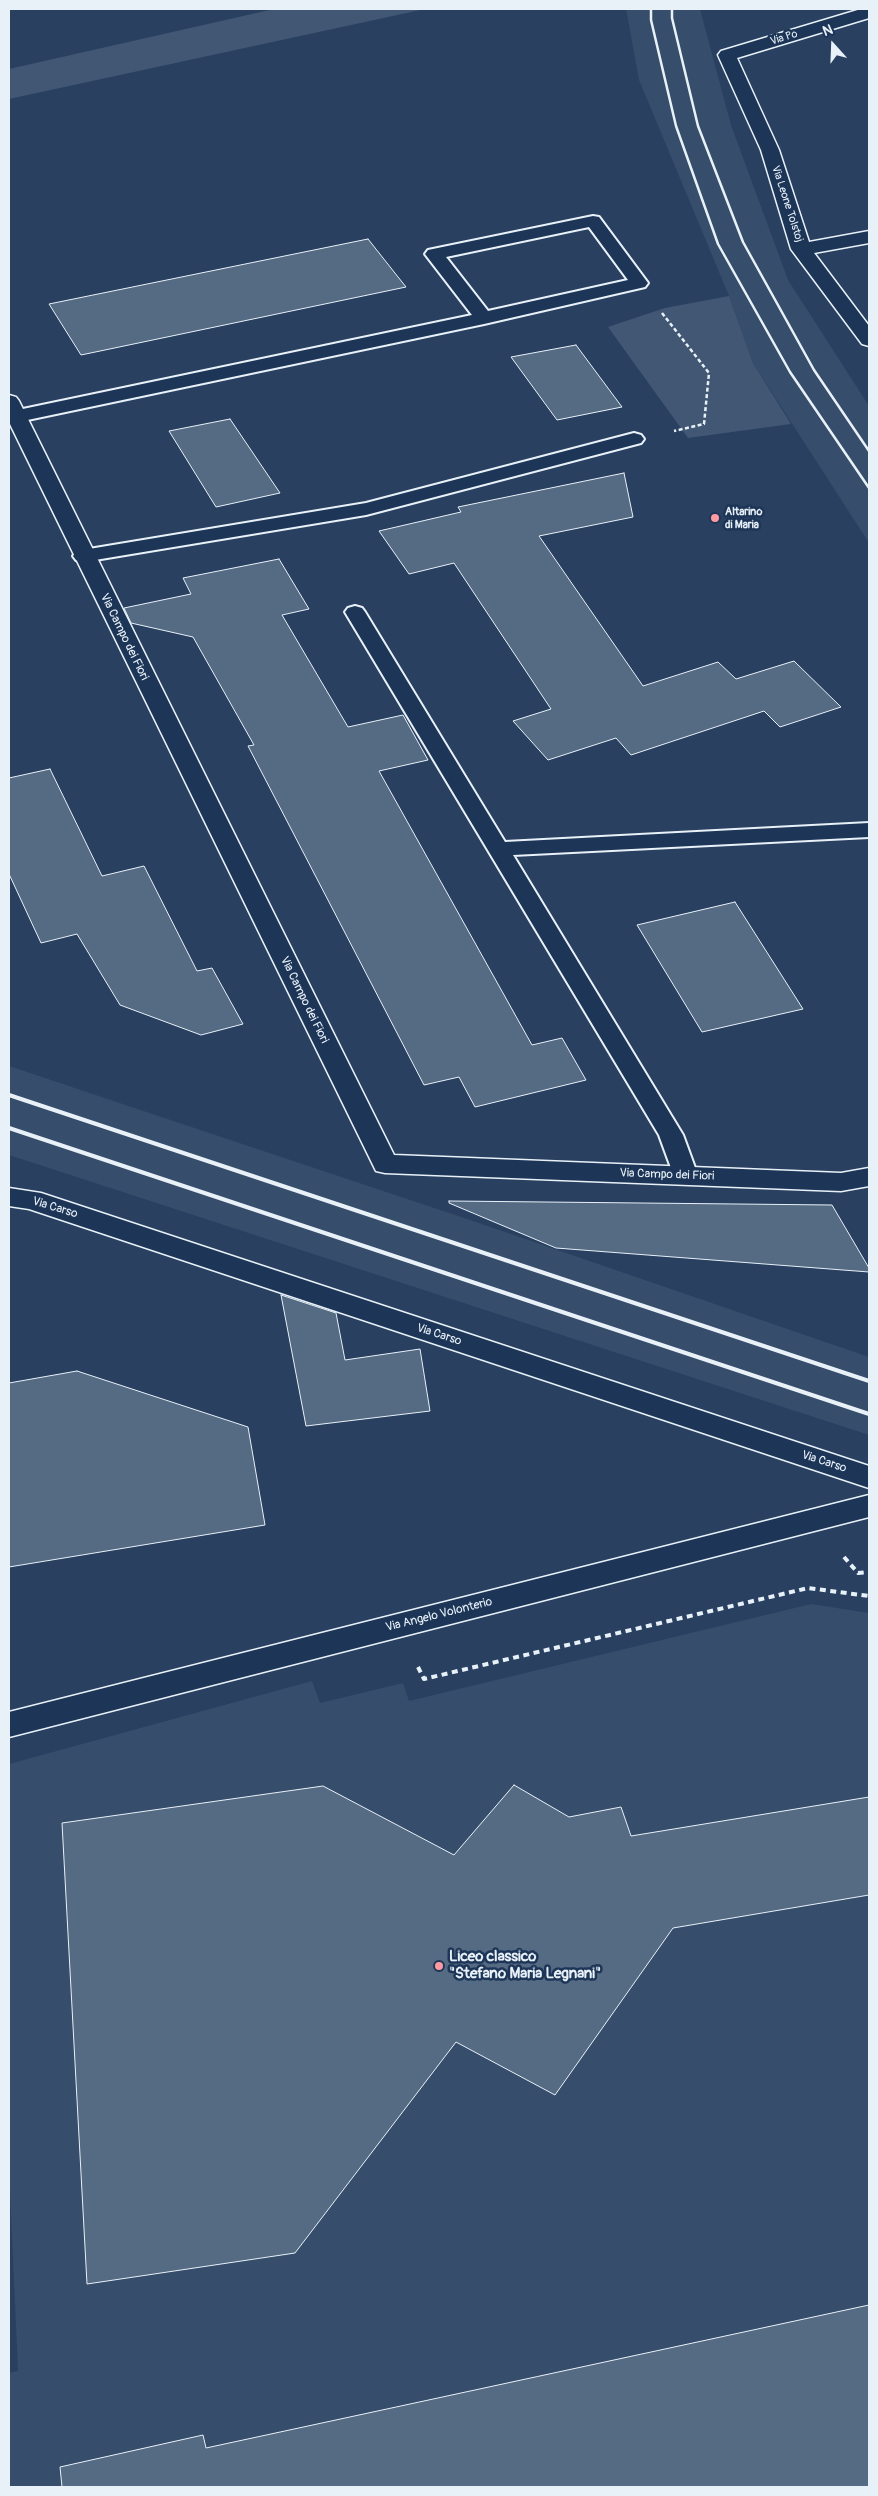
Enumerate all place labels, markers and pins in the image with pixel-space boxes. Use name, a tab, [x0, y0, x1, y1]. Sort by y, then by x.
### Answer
place label: Altarino di Maria	[725, 505, 762, 531]
marker: Altarino di Maria	[709, 512, 721, 524]
place label: Liceo classico "Stefano Maria Legnani"	[449, 1948, 601, 1983]
marker: Liceo classico "Stefano Maria Legnani"	[433, 1960, 445, 1972]

